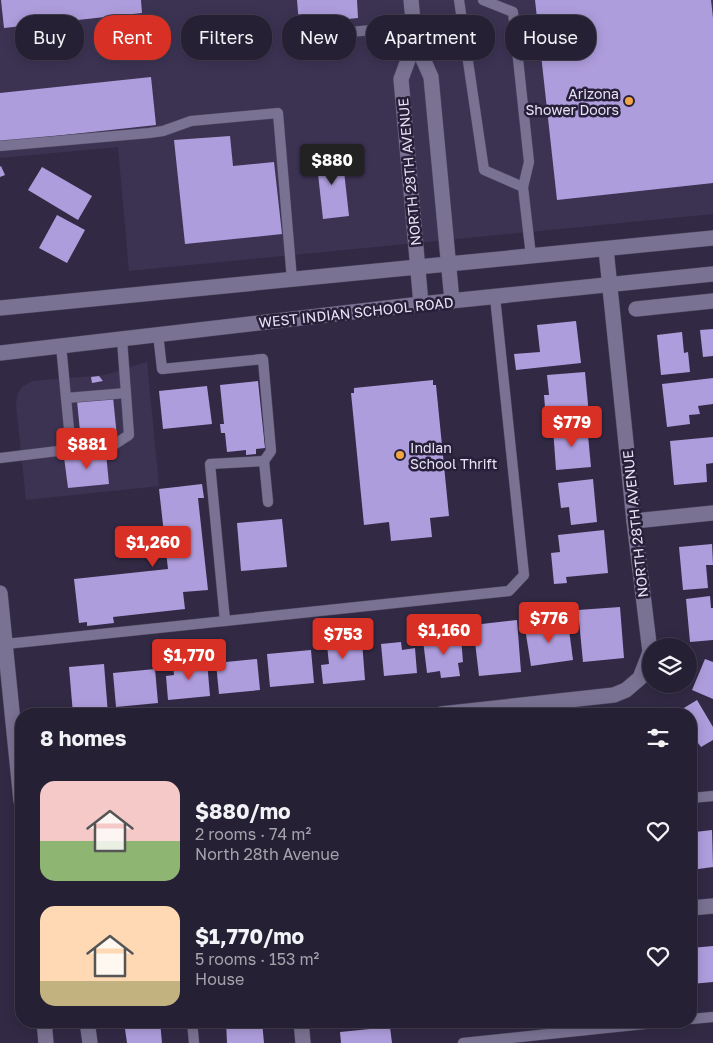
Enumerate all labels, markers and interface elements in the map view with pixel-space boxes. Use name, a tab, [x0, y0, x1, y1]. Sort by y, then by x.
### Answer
chip: Buy	[15, 15, 84, 60]
chip: Rent	[94, 15, 171, 60]
chip: Filters	[181, 15, 272, 60]
chip: New	[282, 15, 356, 60]
chip: Apartment	[366, 15, 495, 60]
chip: House	[505, 15, 596, 60]
place label: Arizona Shower Doors	[525, 85, 619, 118]
marker: Arizona Shower Doors	[623, 95, 635, 107]
street label: NORTH 28TH AVENUE	[394, 97, 424, 247]
pin: $880	[302, 144, 362, 186]
text: $880	[311, 150, 353, 170]
street label: WEST INDIAN SCHOOL ROAD	[258, 293, 454, 331]
pin: $779	[542, 406, 602, 448]
text: $779	[553, 412, 591, 432]
pin: $881	[57, 428, 117, 470]
text: $881	[67, 434, 107, 454]
place label: Indian School Thrift	[410, 439, 497, 472]
marker: Indian School Thrift	[394, 449, 406, 461]
street label: NORTH 28TH AVENUE	[619, 449, 651, 599]
pin: $1,260	[112, 526, 194, 568]
text: $1,260	[126, 532, 180, 552]
pin: $776	[519, 602, 579, 644]
text: $776	[530, 608, 568, 628]
pin: $1,160	[403, 614, 485, 656]
pin: $753	[313, 618, 373, 660]
text: $1,160	[418, 620, 470, 640]
text: $753	[324, 624, 362, 644]
pin: $1,770	[148, 638, 230, 681]
map controls	[642, 638, 697, 693]
button: layers	[642, 638, 697, 693]
text: $1,770	[163, 645, 215, 665]
icon: filters	[644, 724, 672, 752]
text: 8 homes	[40, 725, 127, 751]
text: $880/mo	[195, 798, 291, 824]
icon: home	[80, 801, 140, 861]
icon: heart	[644, 817, 672, 845]
text: 2 rooms · 74 m²	[195, 824, 311, 844]
text: North 28th Avenue	[195, 844, 339, 864]
text: $1,770/mo	[195, 923, 304, 949]
icon: home	[80, 926, 140, 986]
icon: heart	[644, 942, 672, 970]
text: 5 rooms · 153 m²	[195, 949, 319, 969]
text: House	[195, 969, 244, 989]

